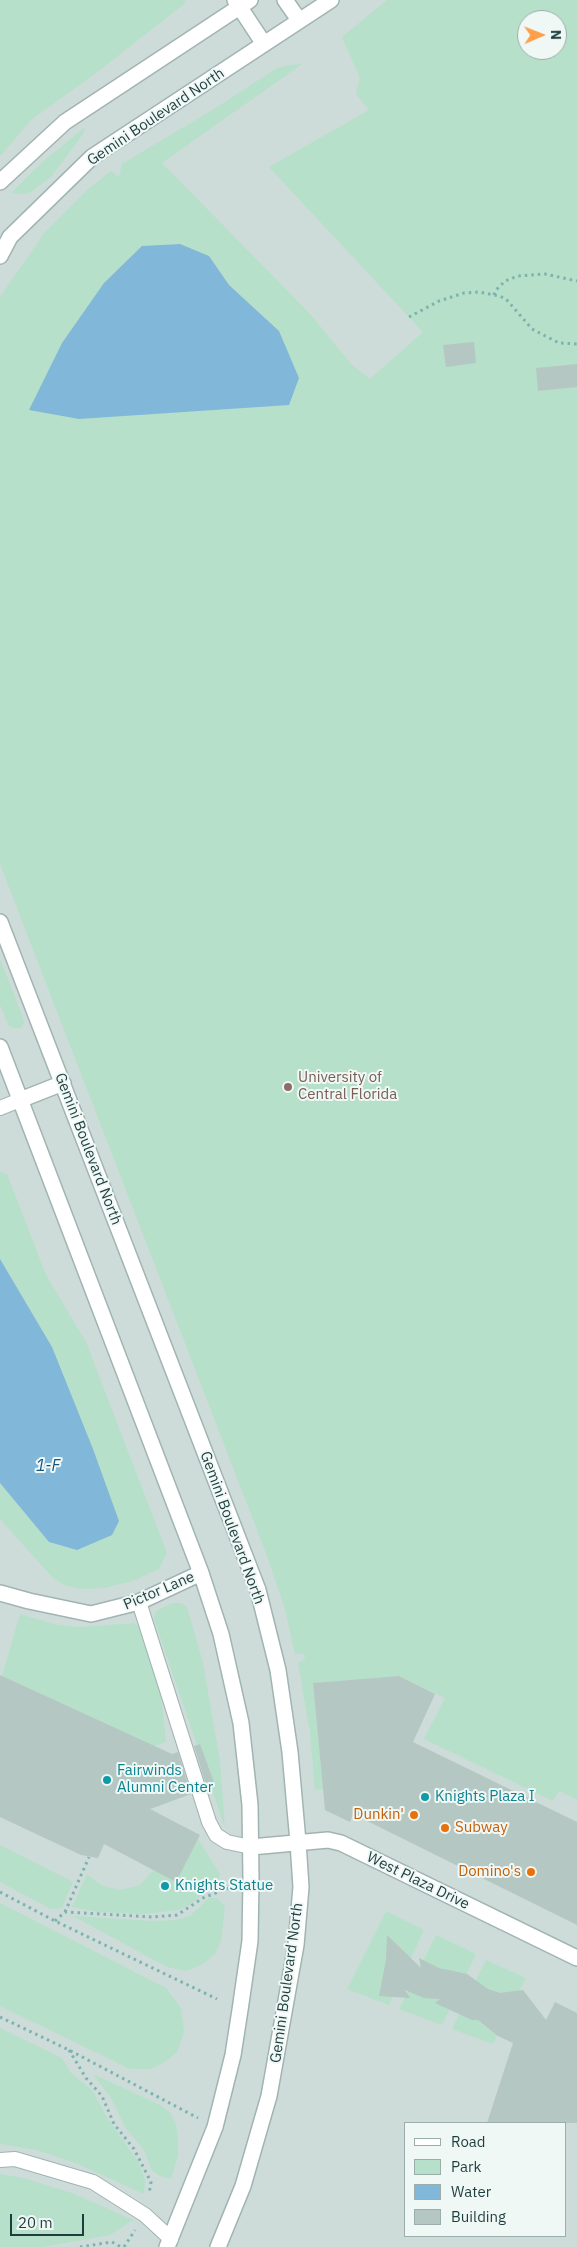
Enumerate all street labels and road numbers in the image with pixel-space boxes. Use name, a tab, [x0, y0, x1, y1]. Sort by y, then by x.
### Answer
street label: Gemini Boulevard North	[84, 64, 228, 170]
street label: Gemini Boulevard North	[51, 1070, 125, 1228]
street label: Gemini Boulevard North	[196, 1449, 268, 1607]
street label: Pictor Lane	[121, 1568, 197, 1614]
street label: West Plaza Drive	[364, 1848, 472, 1914]
street label: Gemini Boulevard North	[267, 1902, 307, 2064]

